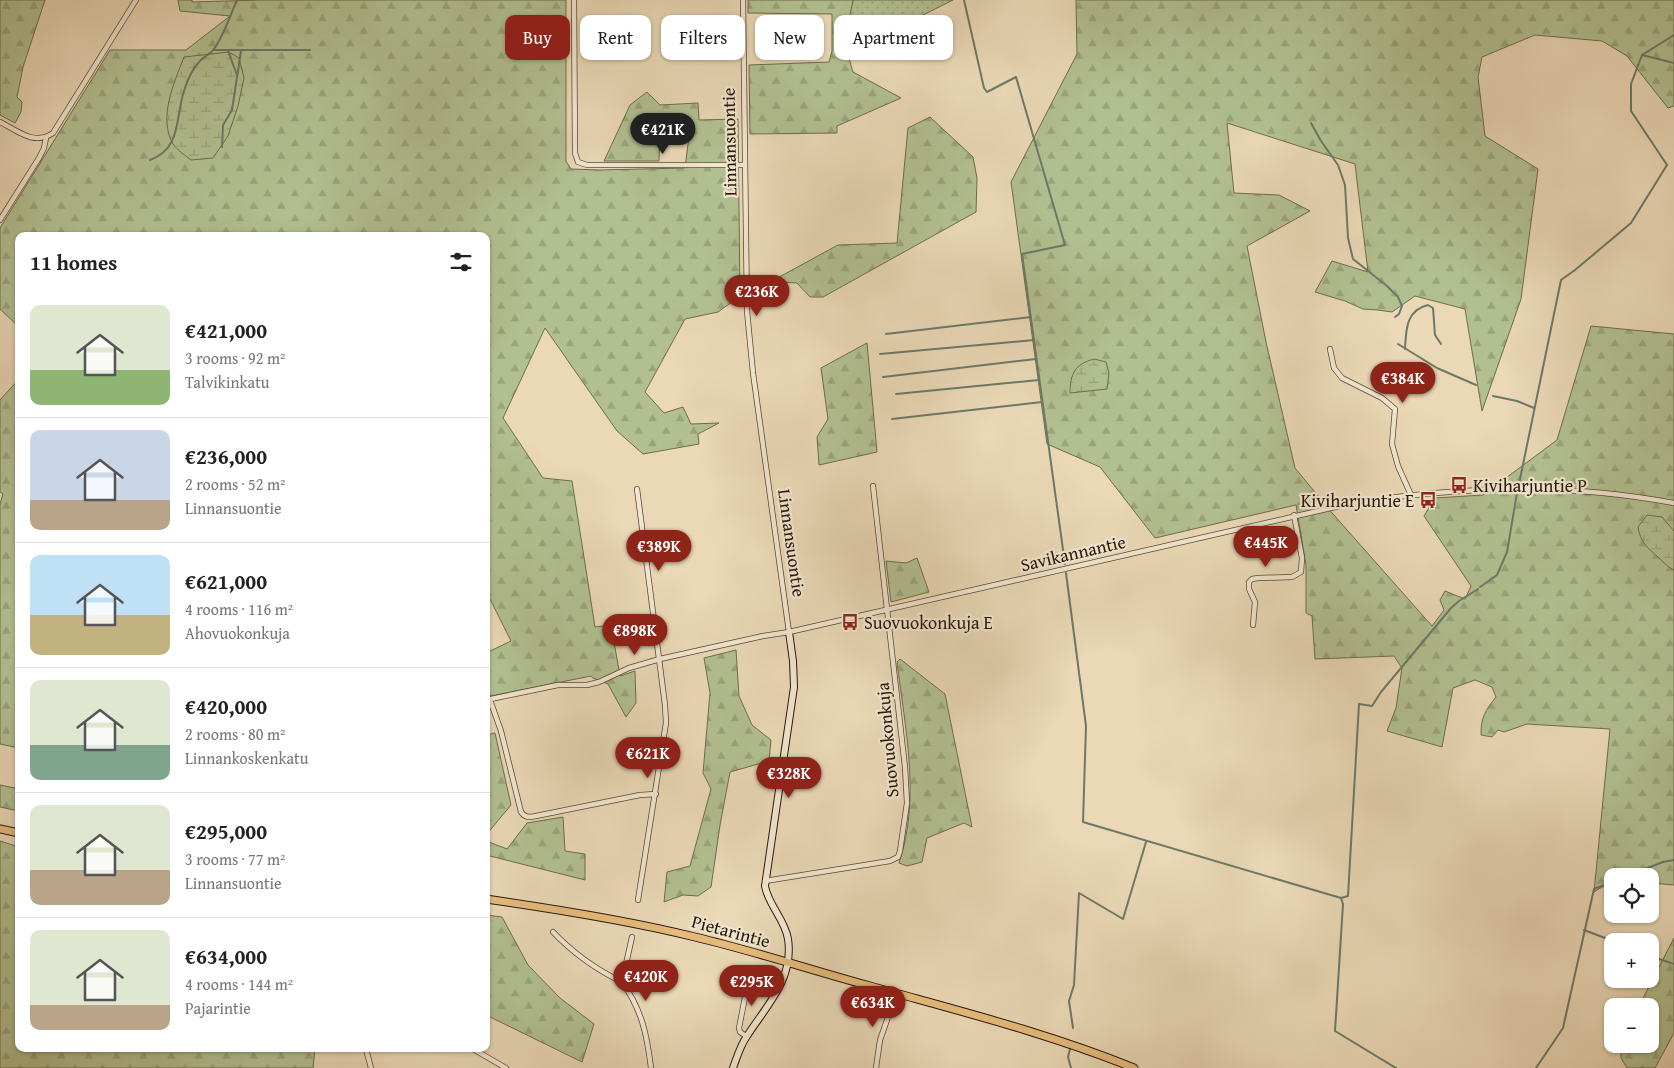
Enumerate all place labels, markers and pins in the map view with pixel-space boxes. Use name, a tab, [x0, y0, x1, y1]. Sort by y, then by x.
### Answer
pin: €421K	[628, 112, 698, 155]
pin: €236K	[722, 274, 792, 317]
pin: €384K	[1368, 362, 1438, 404]
place label: Kiviharjuntie P	[1473, 472, 1587, 499]
bus stop icon: Kiviharjuntie P	[1449, 475, 1469, 495]
place label: Kiviharjuntie E	[1301, 487, 1414, 514]
bus stop icon: Kiviharjuntie E	[1418, 490, 1438, 510]
pin: €445K	[1231, 526, 1301, 568]
pin: €389K	[624, 530, 694, 572]
place label: Suovuokonkuja E	[864, 609, 993, 636]
bus stop icon: Suovuokonkuja E	[840, 612, 860, 632]
pin: €898K	[600, 614, 670, 656]
pin: €621K	[613, 736, 683, 779]
pin: €328K	[754, 756, 824, 799]
pin: €420K	[611, 960, 681, 1002]
pin: €295K	[717, 964, 787, 1007]
pin: €634K	[838, 986, 908, 1028]

